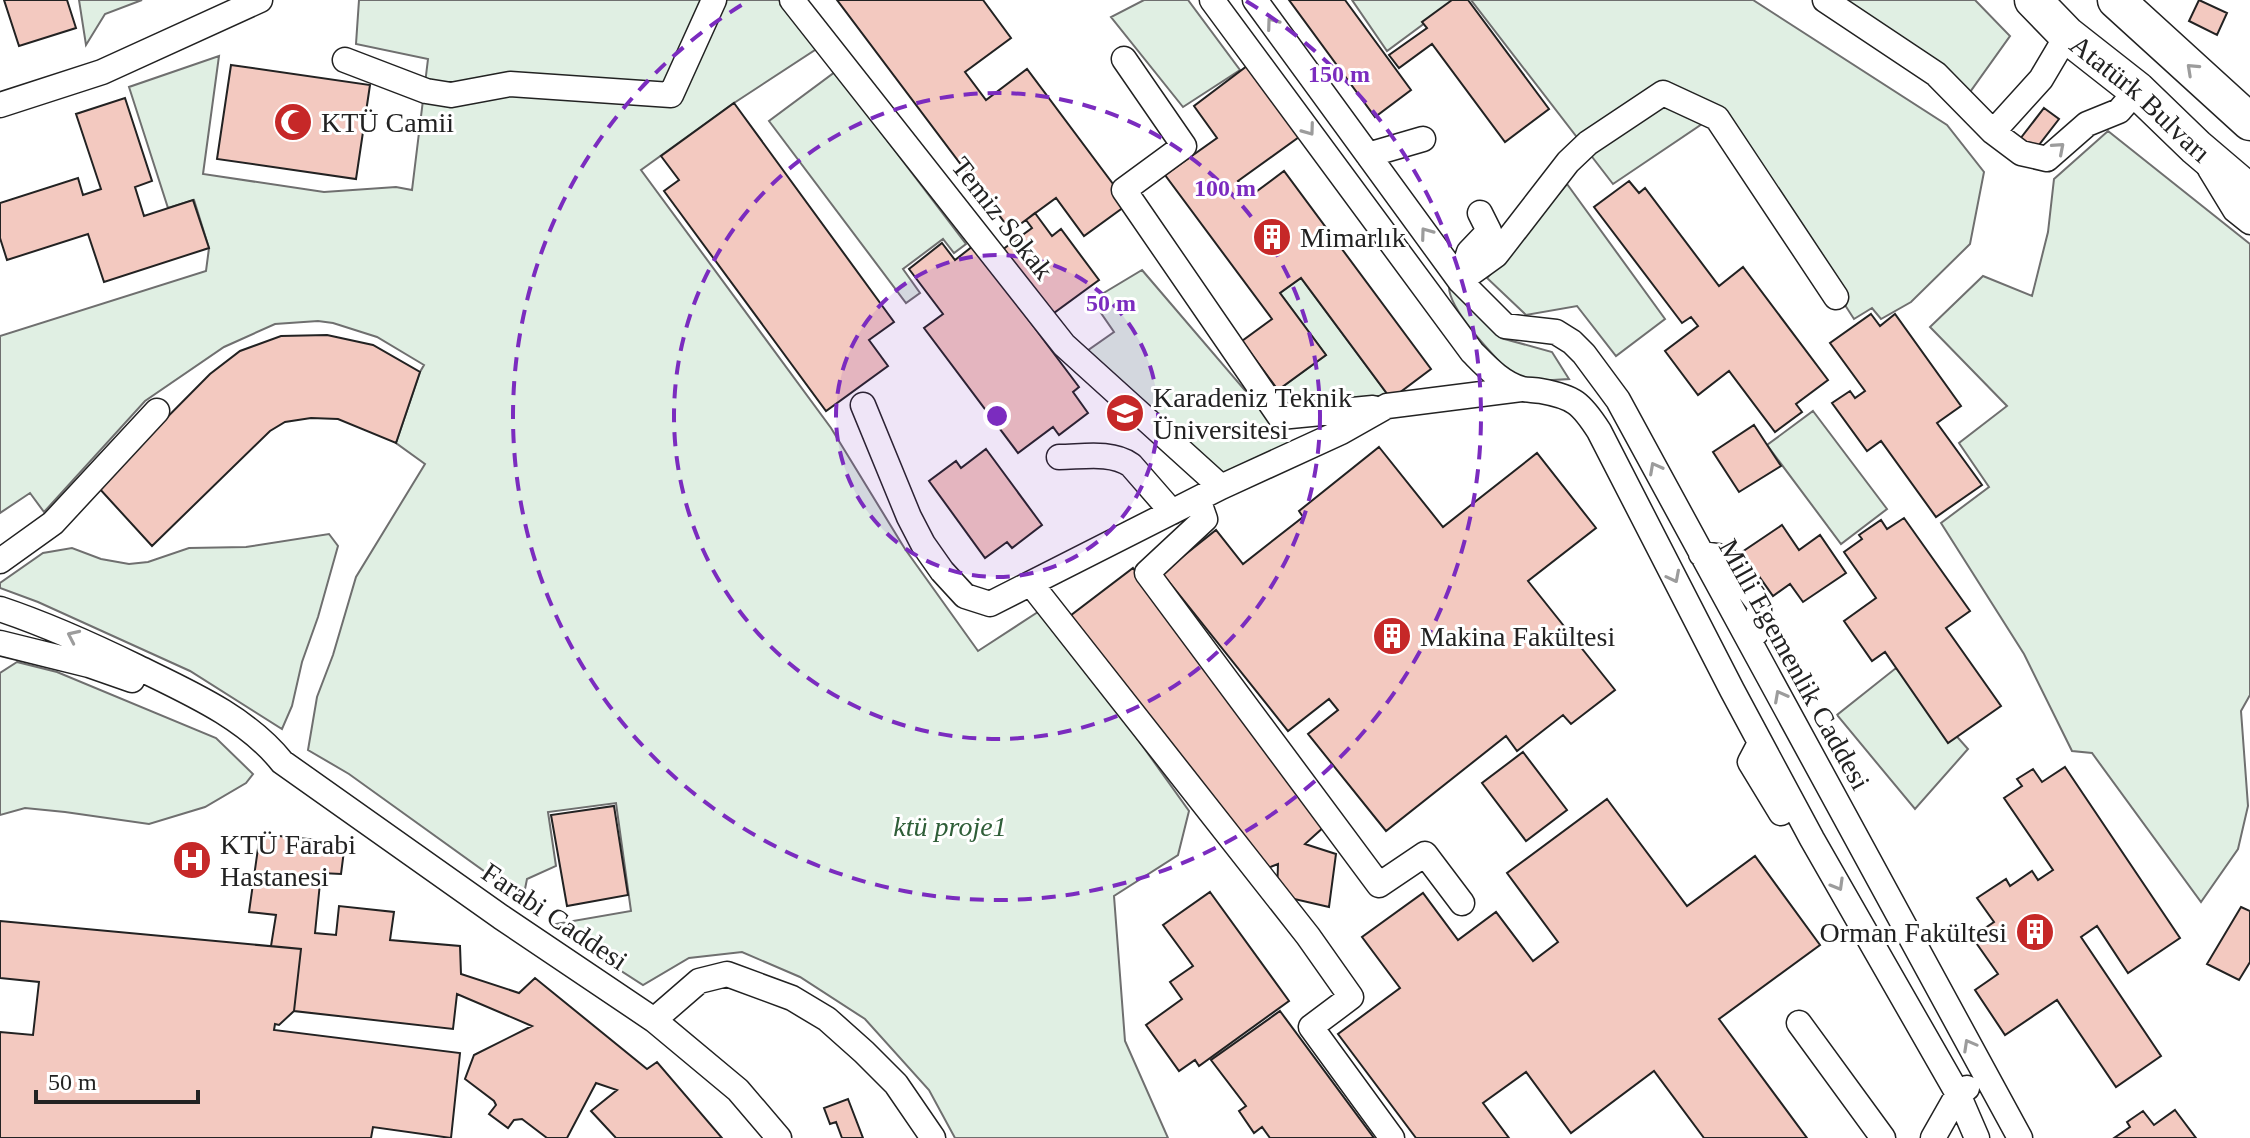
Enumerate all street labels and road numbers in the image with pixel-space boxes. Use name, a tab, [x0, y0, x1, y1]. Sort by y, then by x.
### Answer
street label: Atatürk Bulvarı	[2064, 29, 2217, 169]
street label: Temiz Sokak	[945, 151, 1060, 286]
street label: Milli Egemenlik Caddesi	[1713, 534, 1876, 795]
street label: Farabi Caddesi	[476, 856, 634, 977]

